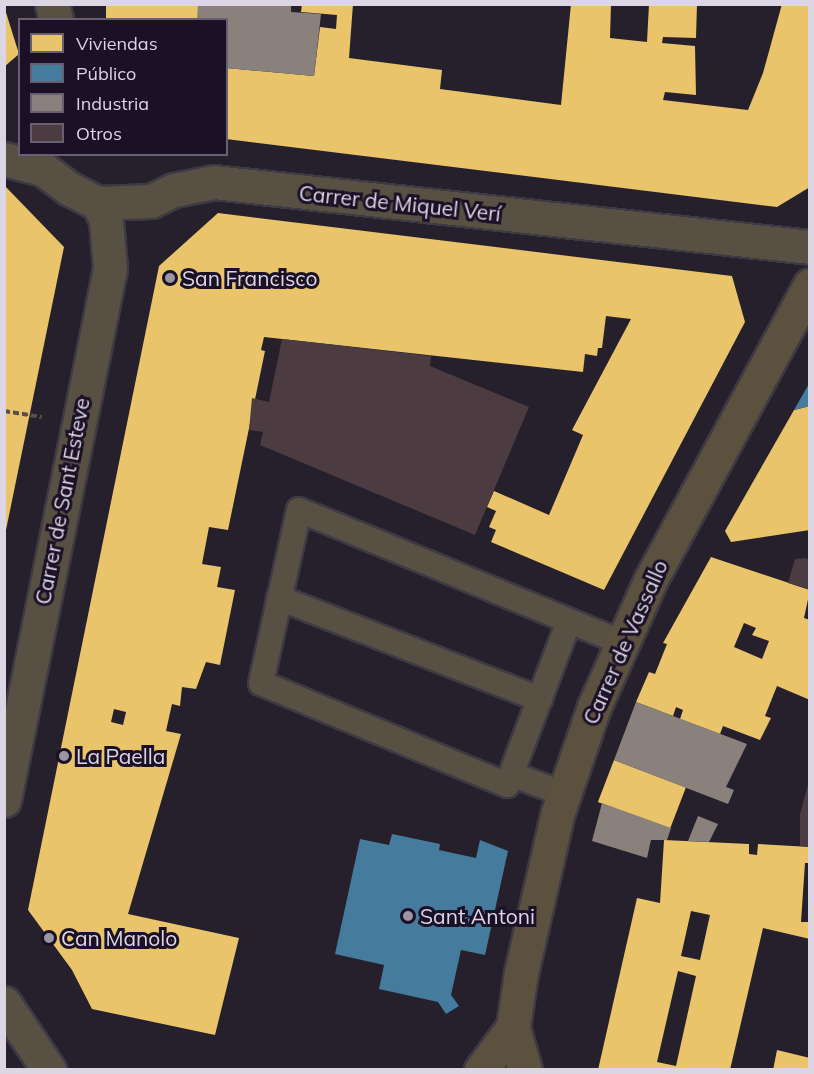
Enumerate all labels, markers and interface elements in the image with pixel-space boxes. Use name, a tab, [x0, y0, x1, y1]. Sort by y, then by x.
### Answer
legend	[18, 18, 228, 156]
text: Viviendas	[76, 32, 158, 55]
text: Público	[76, 62, 136, 85]
text: Industria	[76, 92, 149, 115]
text: Otros	[76, 122, 122, 145]
street label: Carrer de Miquel Verí	[298, 180, 502, 226]
place label: San Francisco	[182, 265, 317, 291]
marker: San Francisco	[163, 271, 177, 285]
street label: Carrer de Sant Esteve	[30, 396, 94, 606]
street label: Carrer de Vassallo	[577, 556, 673, 728]
place label: La Paella	[76, 743, 165, 769]
marker: La Paella	[57, 749, 71, 763]
place label: Sant Antoni	[420, 903, 535, 929]
marker: Sant Antoni	[401, 909, 415, 923]
place label: Can Manolo	[61, 925, 177, 951]
marker: Can Manolo	[42, 931, 56, 945]

